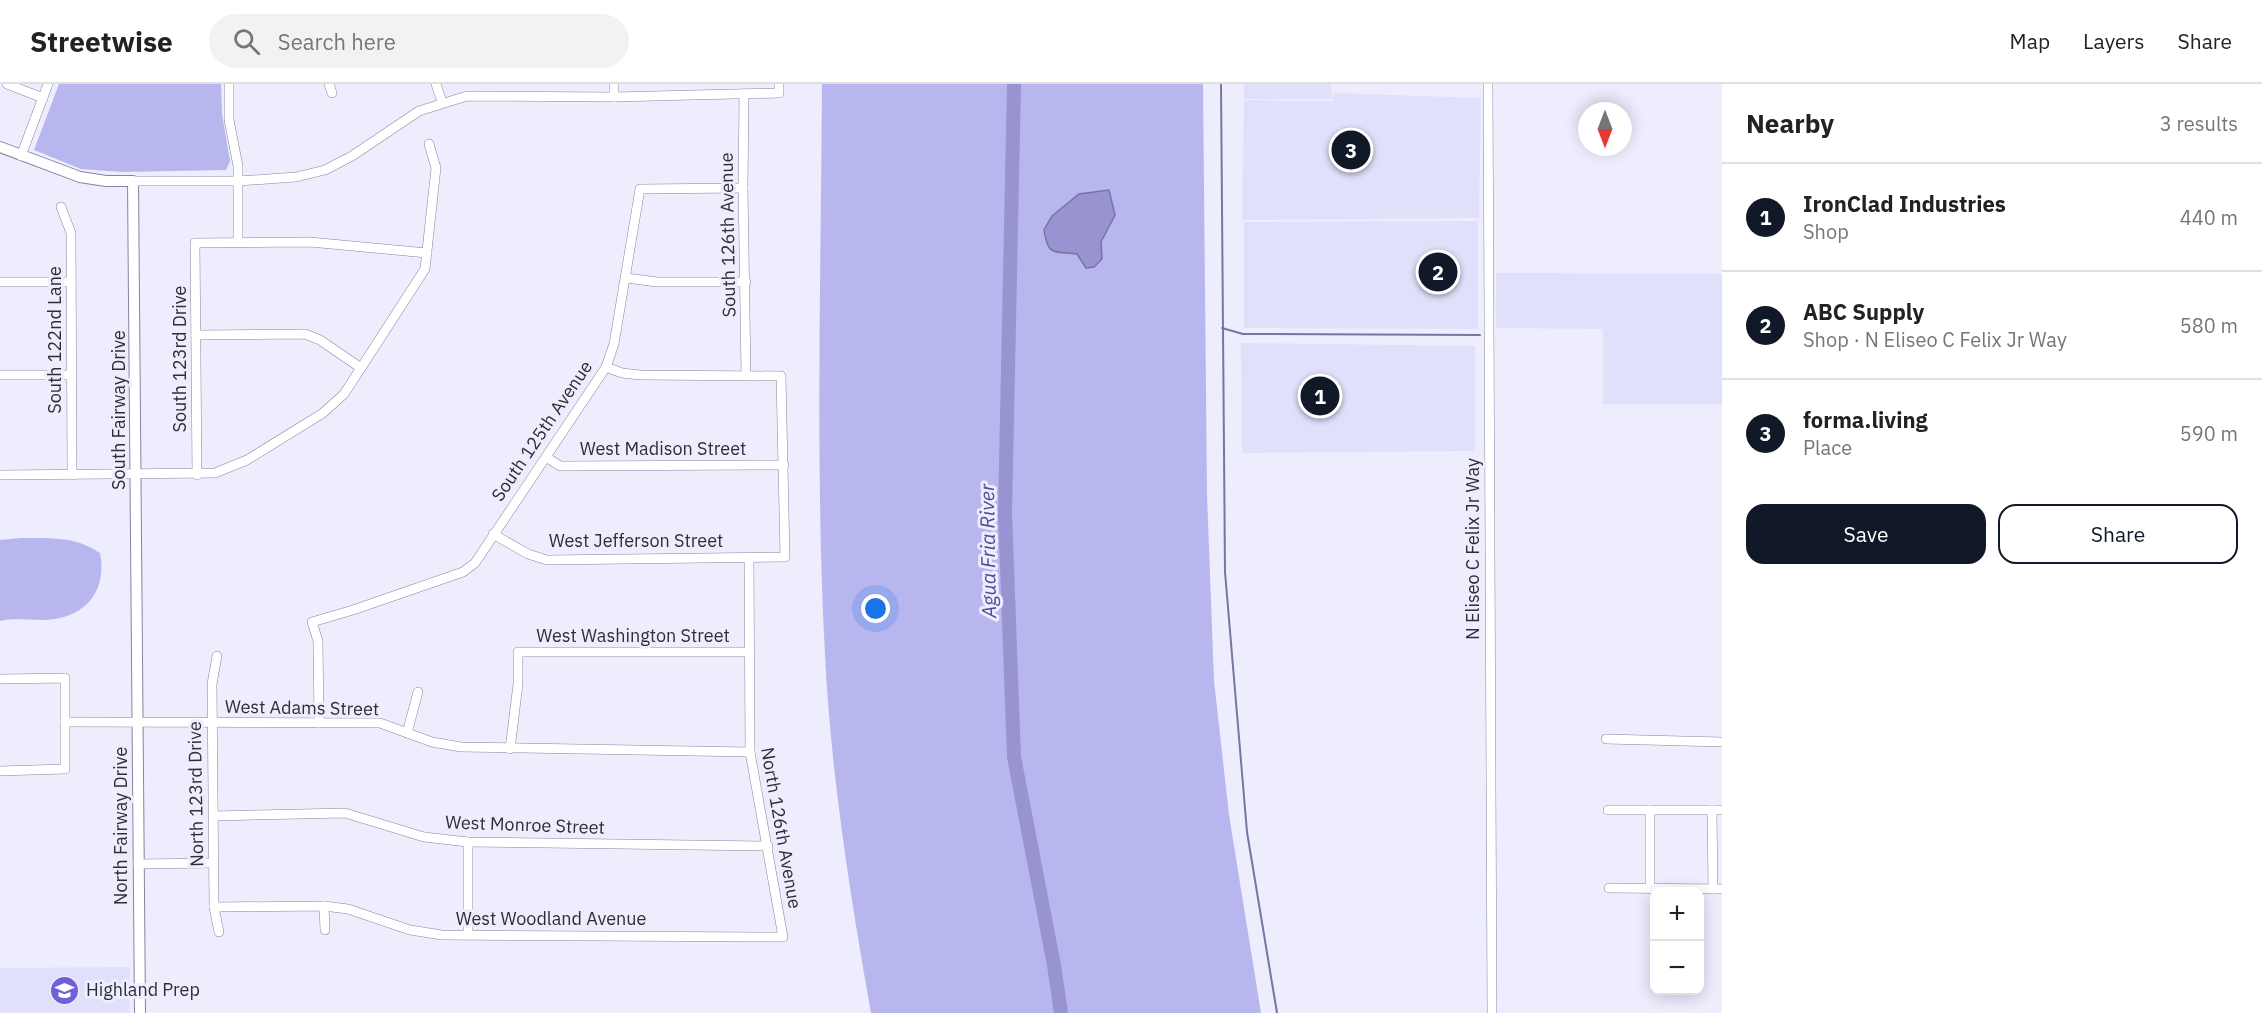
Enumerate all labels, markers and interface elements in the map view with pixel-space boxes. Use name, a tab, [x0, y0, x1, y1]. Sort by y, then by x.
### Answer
search box	[209, 14, 629, 68]
text: Streetwise	[30, 23, 173, 60]
icon: search	[230, 25, 263, 58]
text: Search here	[278, 27, 396, 56]
text: Map	[2010, 27, 2050, 55]
text: Layers	[2083, 27, 2145, 55]
text: Share	[2178, 27, 2232, 55]
north arrow	[1578, 102, 1632, 156]
text: Nearby	[1746, 106, 1834, 140]
text: 3 results	[2160, 110, 2238, 137]
pin: 3	[1332, 128, 1370, 172]
street label: South 126th Avenue	[715, 152, 740, 318]
text: IronClad Industries	[1803, 189, 2006, 218]
text: 1	[1760, 204, 1772, 231]
text: 440 m	[2180, 204, 2238, 231]
text: Shop	[1803, 218, 1849, 245]
pin: 2	[1418, 250, 1458, 294]
street label: South 122nd Lane	[43, 266, 66, 414]
street label: South 123rd Drive	[168, 285, 191, 432]
text: ABC Supply	[1803, 297, 1924, 326]
text: 2	[1760, 312, 1772, 339]
text: 580 m	[2180, 312, 2238, 339]
text: Shop · N Eliseo C Felix Jr Way	[1803, 326, 2067, 353]
street label: South Fairway Drive	[107, 330, 130, 490]
street label: South 125th Avenue	[486, 356, 597, 505]
pin: 1	[1300, 374, 1340, 418]
text: forma.living	[1803, 405, 1928, 434]
text: 3	[1760, 420, 1772, 447]
text: 590 m	[2180, 420, 2238, 447]
text: Place	[1803, 434, 1852, 461]
street label: West Madison Street	[580, 437, 746, 460]
street label: N Eliseo C Felix Jr Way	[1461, 458, 1484, 640]
water label: Agua Fria River	[973, 483, 1002, 619]
button: Save	[1746, 504, 1986, 564]
button: Share	[1998, 504, 2238, 564]
street label: West Jefferson Street	[549, 529, 723, 552]
your location	[861, 594, 890, 623]
street label: West Washington Street	[536, 624, 730, 647]
street label: West Adams Street	[225, 695, 379, 720]
street label: North 123rd Drive	[183, 721, 208, 867]
street label: North 126th Avenue	[756, 745, 807, 911]
street label: North Fairway Drive	[109, 747, 132, 905]
street label: West Monroe Street	[445, 810, 605, 839]
map controls	[1650, 887, 1704, 995]
button: +	[1650, 887, 1704, 941]
street label: West Woodland Avenue	[456, 907, 646, 930]
button: −	[1650, 941, 1704, 995]
school or university icon: Highland Prep	[49, 974, 81, 1006]
place label: Highland Prep	[86, 978, 200, 1001]

